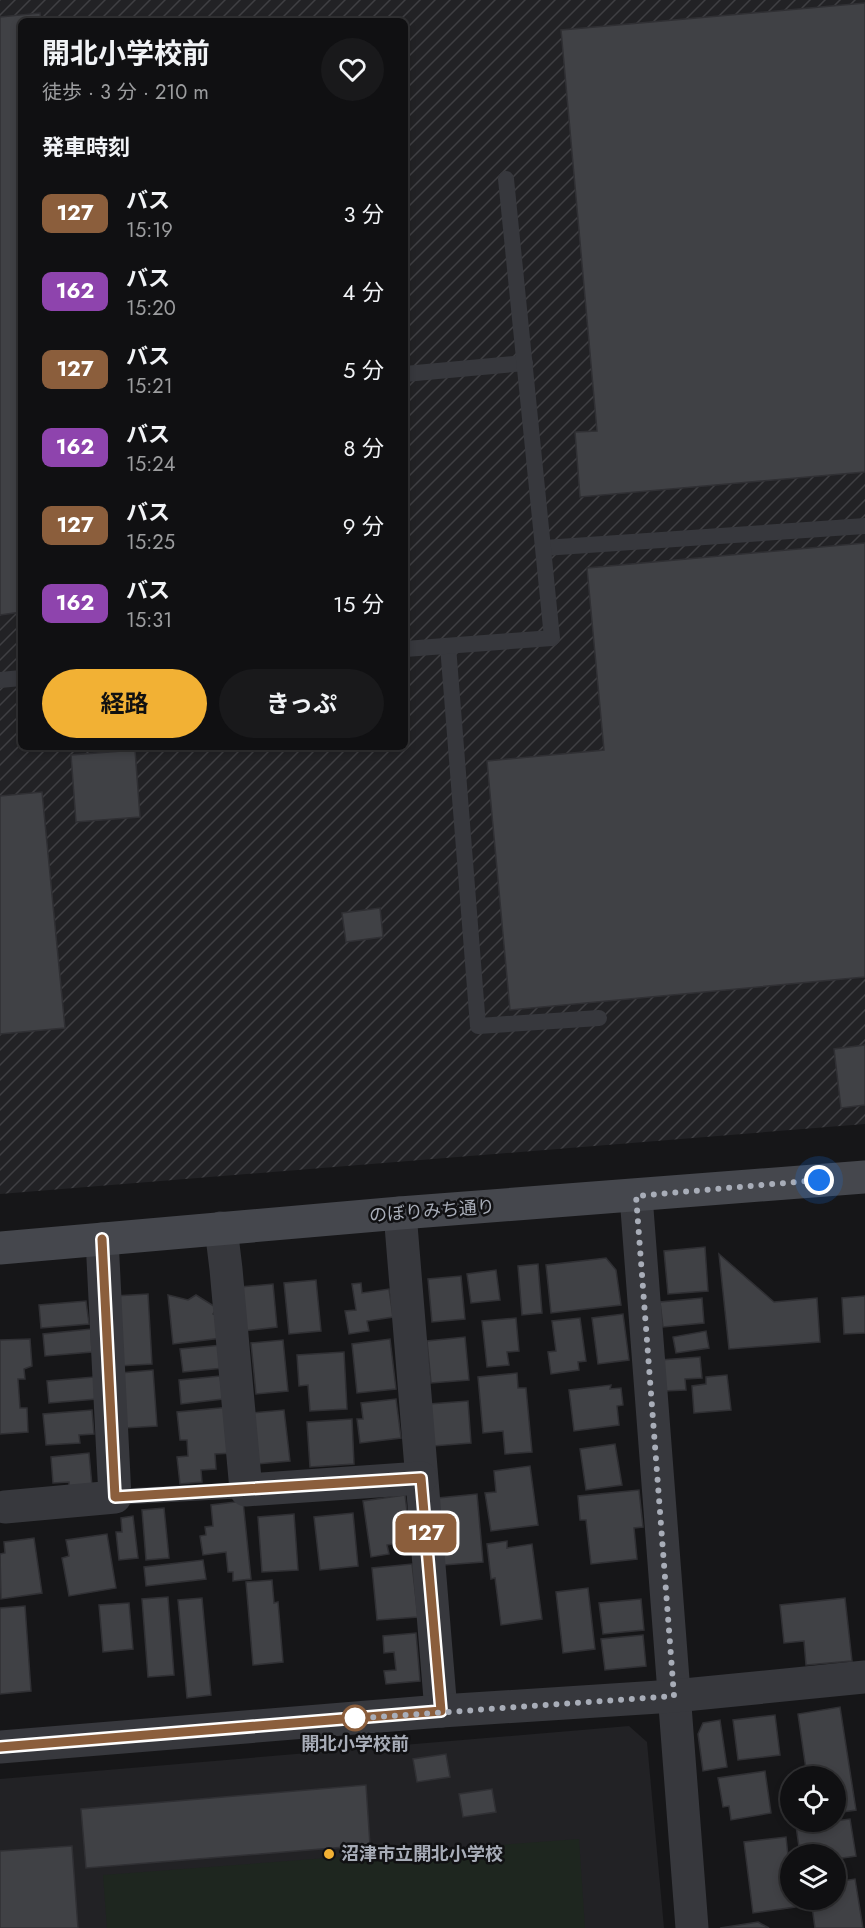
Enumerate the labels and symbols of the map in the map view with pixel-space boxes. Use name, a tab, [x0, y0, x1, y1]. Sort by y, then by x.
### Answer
your location	[804, 1165, 834, 1195]
street label: のぼりみち通り	[368, 1194, 496, 1228]
line badge: 127	[392, 1514, 460, 1552]
marker: 開北小学校前	[342, 1705, 368, 1731]
place label: 開北小学校前	[301, 1731, 409, 1757]
place label: 沼津市立開北小学校	[341, 1841, 503, 1867]
marker: 沼津市立開北小学校	[322, 1847, 336, 1861]

